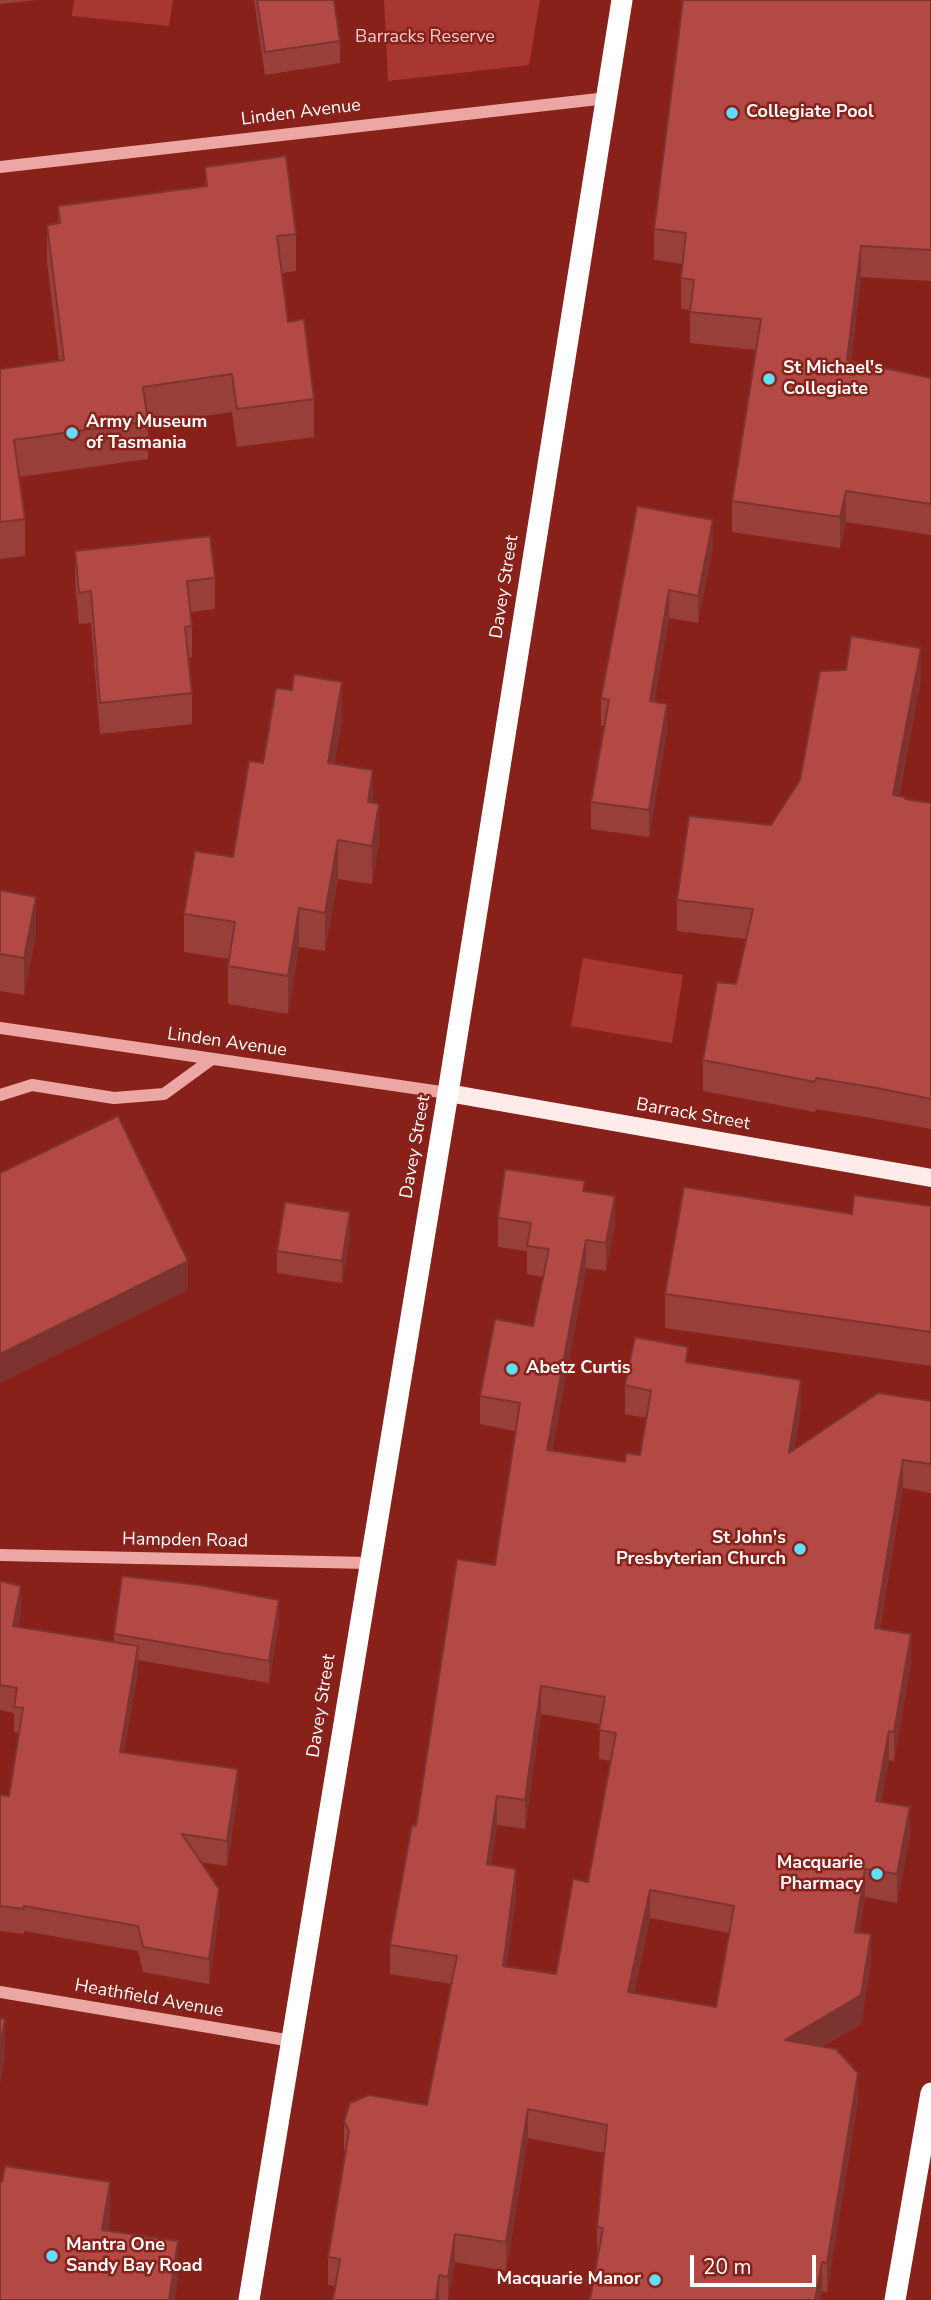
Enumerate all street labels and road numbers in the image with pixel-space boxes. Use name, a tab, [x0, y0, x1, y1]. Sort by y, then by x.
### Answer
street label: Linden Avenue	[240, 95, 362, 131]
street label: Davey Street	[486, 534, 524, 640]
street label: Linden Avenue	[166, 1024, 288, 1062]
street label: Davey Street	[396, 1094, 436, 1200]
street label: Barrack Street	[634, 1094, 752, 1136]
street label: Hampden Road	[122, 1529, 248, 1553]
street label: Davey Street	[303, 1653, 341, 1759]
street label: Heathfield Avenue	[73, 1975, 225, 2023]

